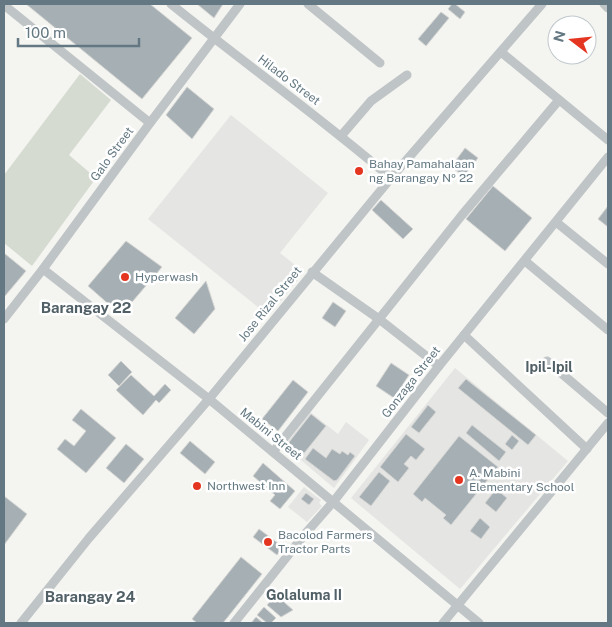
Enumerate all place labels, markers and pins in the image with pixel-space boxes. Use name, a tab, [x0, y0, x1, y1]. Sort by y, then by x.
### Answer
place label: Bahay Pamahalaan ng Barangay № 22	[369, 157, 475, 185]
marker: Bahay Pamahalaan ng Barangay № 22	[353, 165, 365, 177]
place label: Hyperwash	[135, 270, 198, 284]
marker: Hyperwash	[119, 271, 131, 283]
place label: A. Mabini Elementary School	[469, 466, 575, 494]
marker: A. Mabini Elementary School	[453, 474, 465, 486]
place label: Northwest Inn	[207, 479, 285, 493]
marker: Northwest Inn	[191, 480, 203, 492]
place label: Bacolod Farmers Tractor Parts	[278, 528, 372, 556]
marker: Bacolod Farmers Tractor Parts	[262, 536, 274, 548]

